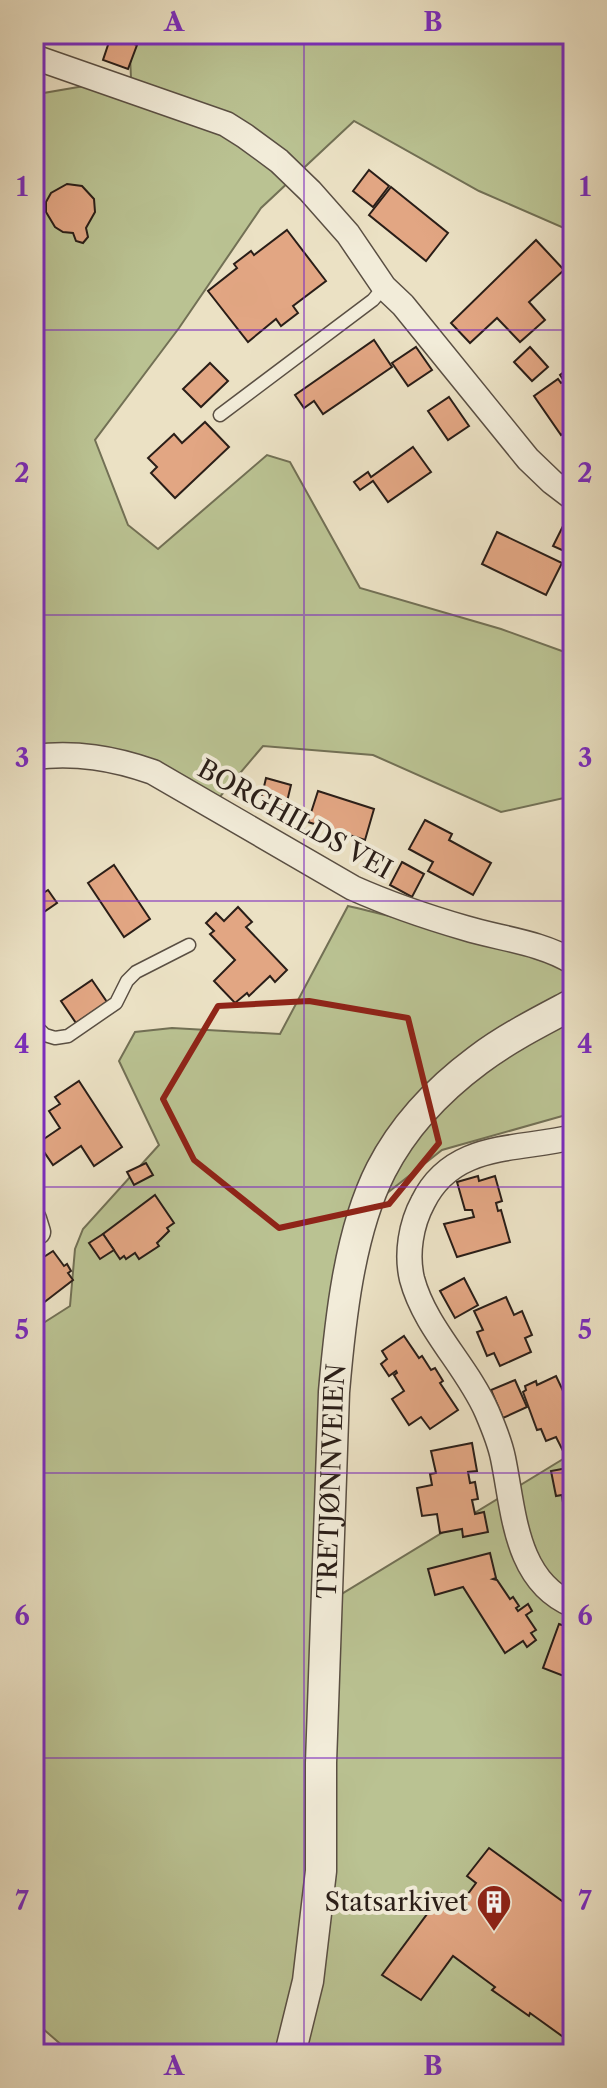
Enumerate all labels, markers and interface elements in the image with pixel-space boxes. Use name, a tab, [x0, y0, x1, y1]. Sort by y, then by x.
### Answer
text: A	[163, 6, 185, 38]
text: B	[423, 6, 443, 38]
text: 1	[16, 171, 28, 203]
text: 1	[579, 171, 591, 203]
text: 2	[14, 457, 30, 489]
text: 2	[577, 457, 593, 489]
text: 3	[15, 742, 29, 774]
text: 3	[578, 742, 592, 774]
street label: BORGHILDS VEI	[192, 752, 398, 886]
text: 4	[14, 1028, 30, 1060]
text: 4	[577, 1028, 593, 1060]
text: 5	[15, 1314, 29, 1346]
text: 5	[578, 1314, 592, 1346]
street label: TRETJØNNVEIEN	[311, 1362, 352, 1599]
text: 6	[14, 1600, 30, 1632]
text: 6	[577, 1600, 593, 1632]
building icon: Statsarkivet	[475, 1883, 513, 1933]
text: 7	[15, 1885, 29, 1917]
text: 7	[578, 1885, 592, 1917]
place label: Statsarkivet	[325, 1886, 469, 1918]
text: A	[163, 2050, 185, 2082]
text: B	[423, 2050, 443, 2082]

